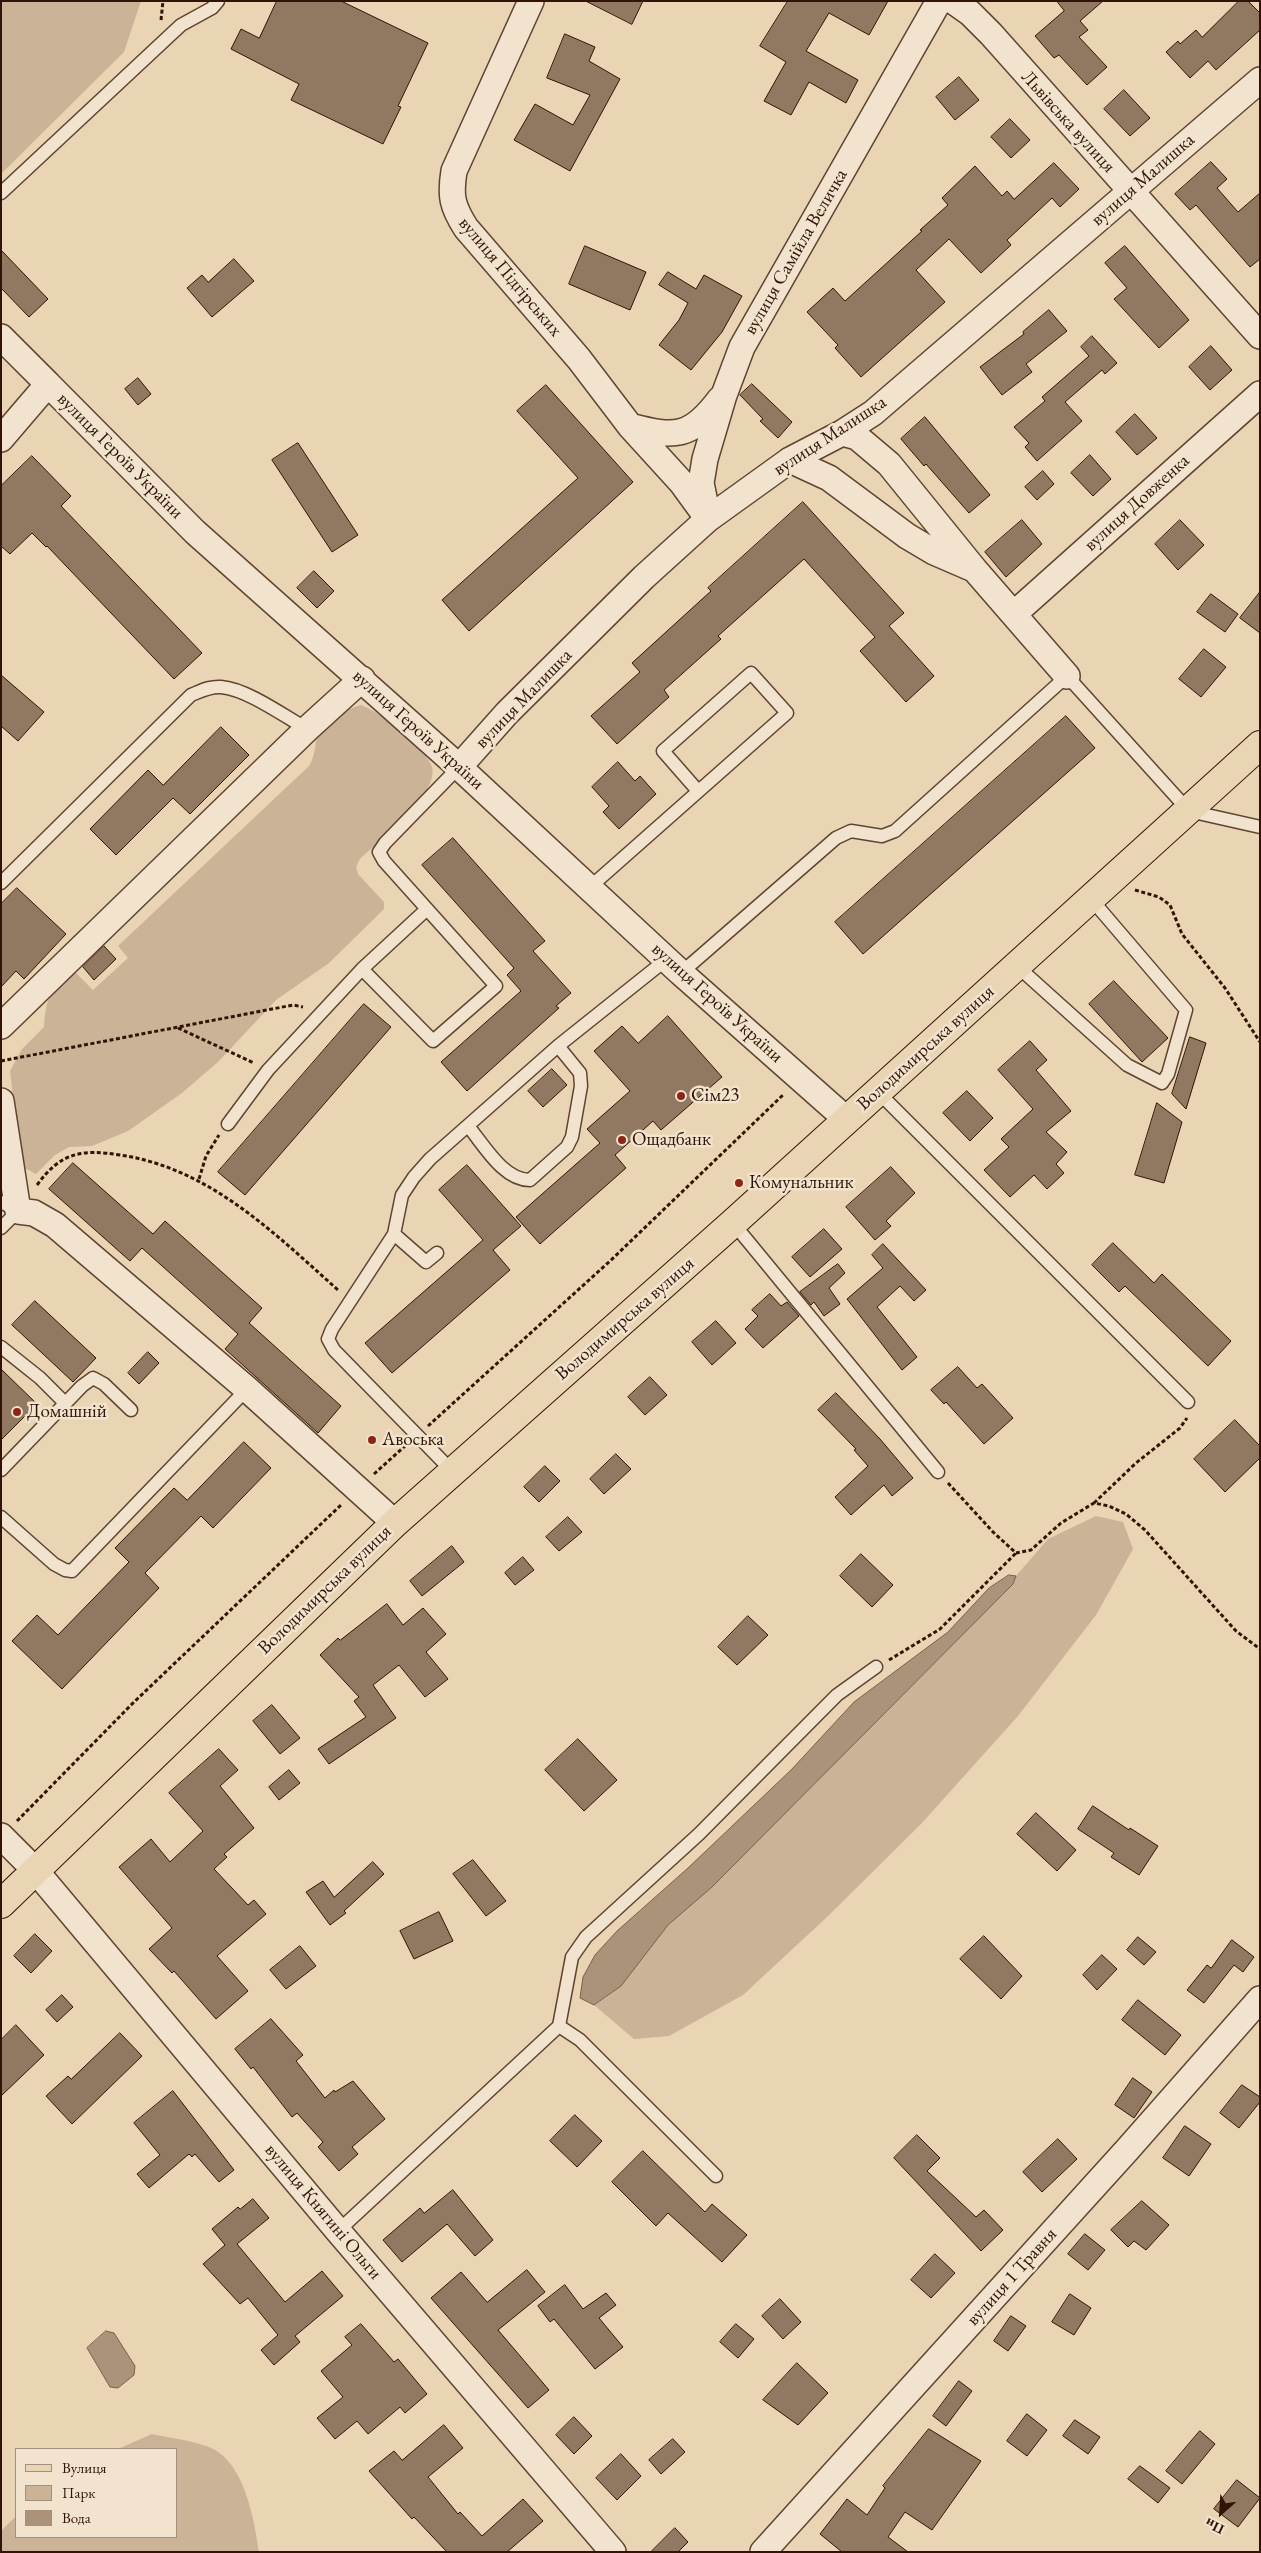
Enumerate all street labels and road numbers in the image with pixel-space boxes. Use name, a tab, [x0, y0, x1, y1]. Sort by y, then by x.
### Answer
street label: Львівська вулиця	[1016, 66, 1120, 178]
street label: вулиця Малишка	[1087, 129, 1199, 231]
street label: вулиця Самійла Величка	[739, 165, 853, 339]
street label: вулиця Підгірських	[453, 213, 567, 341]
street label: вулиця Героїв України	[52, 388, 188, 524]
street label: вулиця Малишка	[769, 391, 891, 481]
street label: вулиця Довженка	[1080, 450, 1194, 556]
street label: вулиця Малишка	[471, 644, 577, 754]
street label: вулиця Героїв України	[347, 665, 489, 795]
street label: вулиця Героїв України	[646, 938, 788, 1068]
street label: Володимирська вулиця	[853, 980, 999, 1116]
street label: Володимирська вулиця	[551, 1252, 699, 1386]
street label: Володимирська вулиця	[254, 1520, 396, 1660]
street label: вулиця Княгині Ольги	[260, 2139, 386, 2285]
street label: вулиця 1 Травня	[962, 2223, 1062, 2331]

